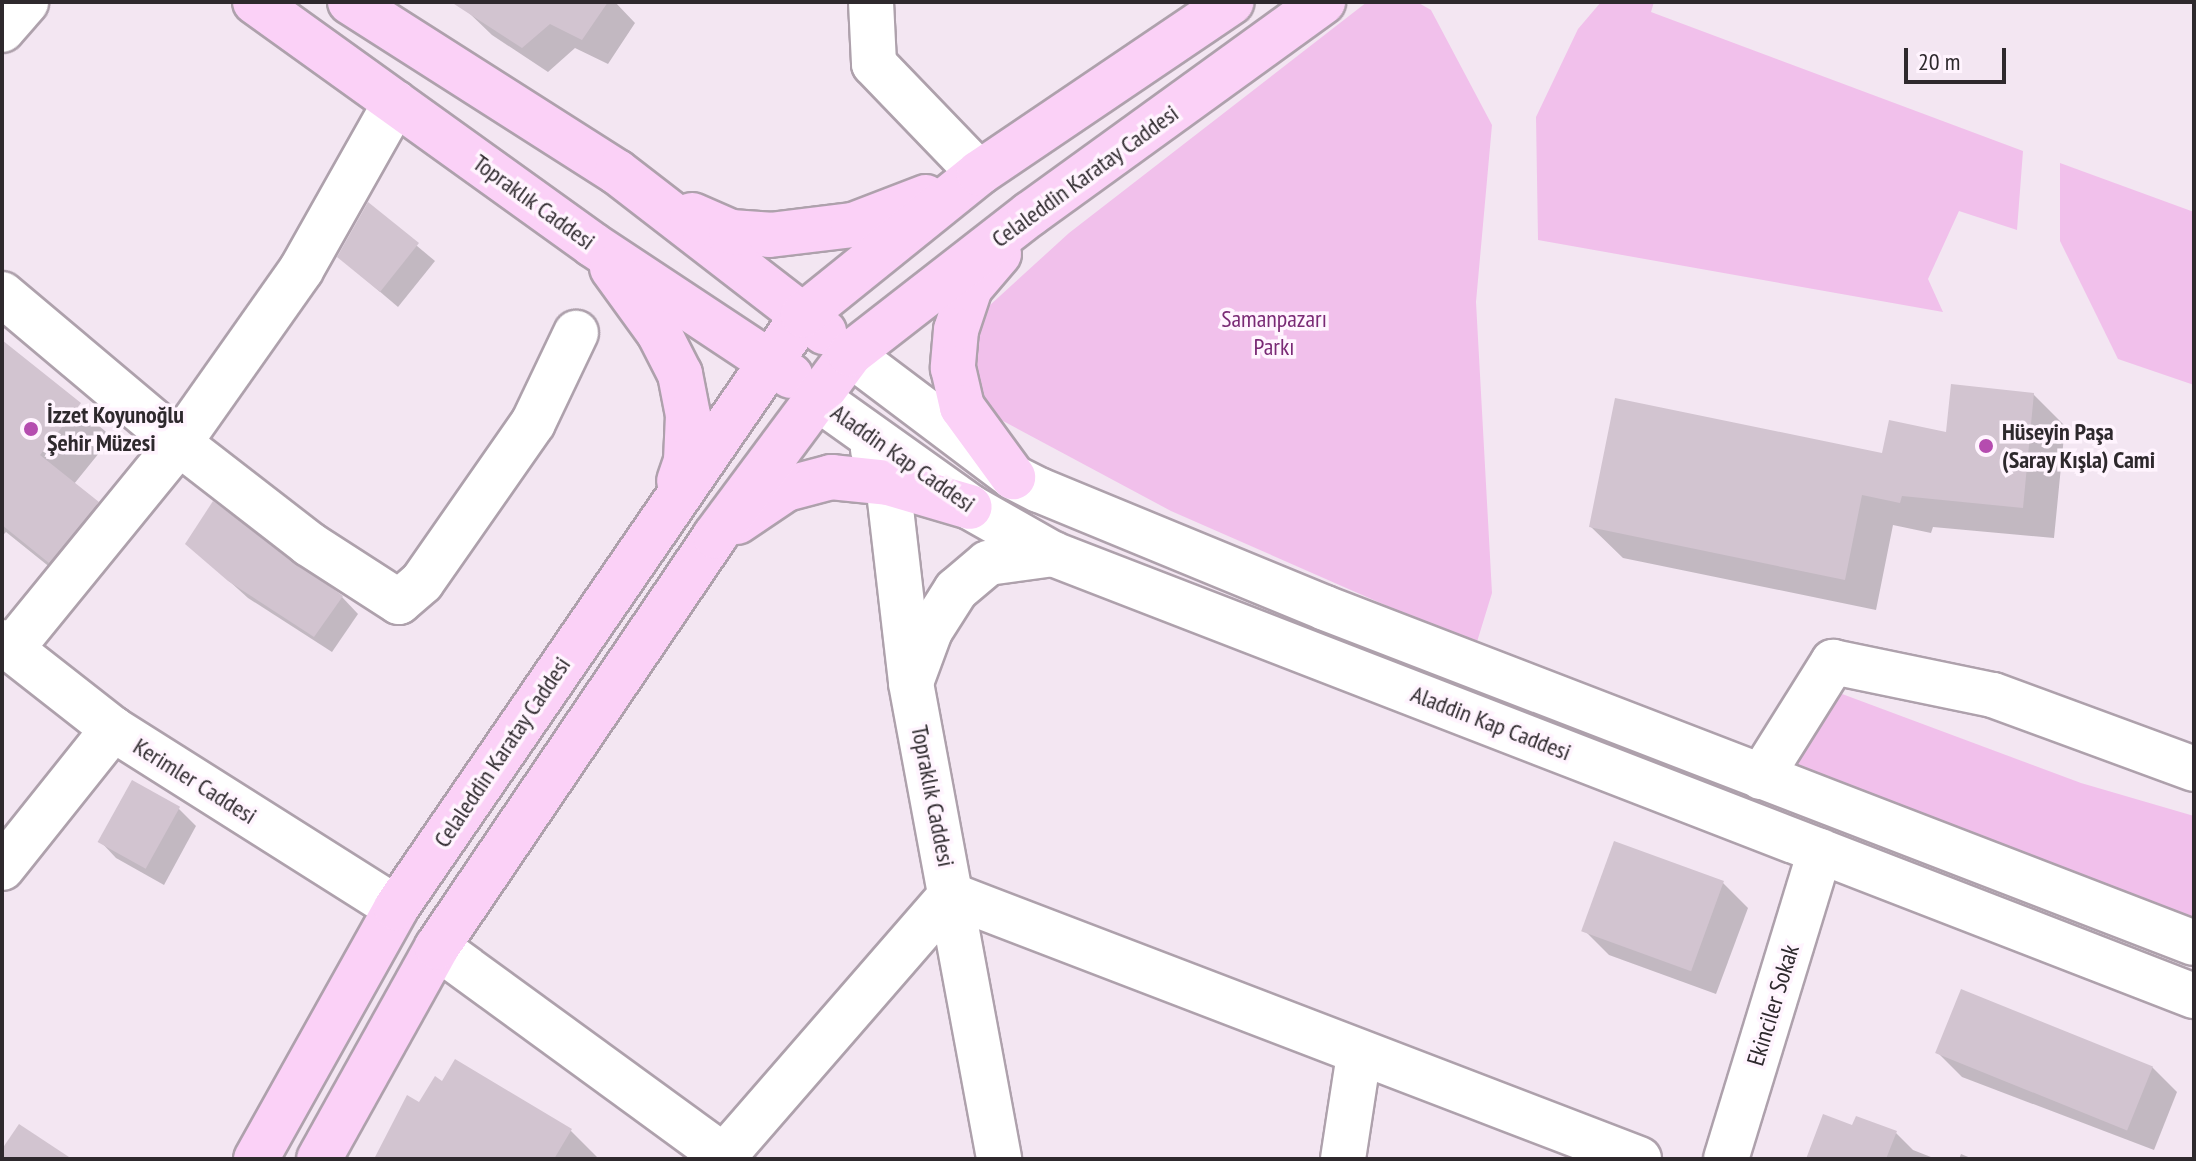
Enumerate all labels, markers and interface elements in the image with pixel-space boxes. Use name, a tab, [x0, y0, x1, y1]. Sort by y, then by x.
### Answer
scale bar	[1908, 32, 2010, 82]
text: 20 m	[1918, 46, 1960, 77]
street label: Celaleddin Karatay Caddesi	[986, 98, 1184, 254]
street label: Topraklık Caddesi	[467, 148, 601, 256]
park label: Samanpazarı Parkı	[1221, 305, 1327, 361]
street label: Aladdin Kap Caddesi	[826, 398, 980, 518]
place label: İzzet Koyunoğlu Şehir Müzesi	[47, 401, 184, 457]
place label: Hüseyin Paşa (Saray Kışla) Cami	[2002, 418, 2156, 474]
marker: İzzet Koyunoğlu Şehir Müzesi	[22, 420, 40, 438]
marker: Hüseyin Paşa (Saray Kışla) Cami	[1977, 437, 1995, 455]
street label: Celaleddin Karatay Caddesi	[427, 651, 577, 853]
street label: Aladdin Kap Caddesi	[1407, 679, 1575, 767]
street label: Topraklık Caddesi	[905, 723, 961, 869]
street label: Kerimler Caddesi	[128, 732, 262, 830]
street label: Ekinciler Sokak	[1741, 941, 1805, 1069]

